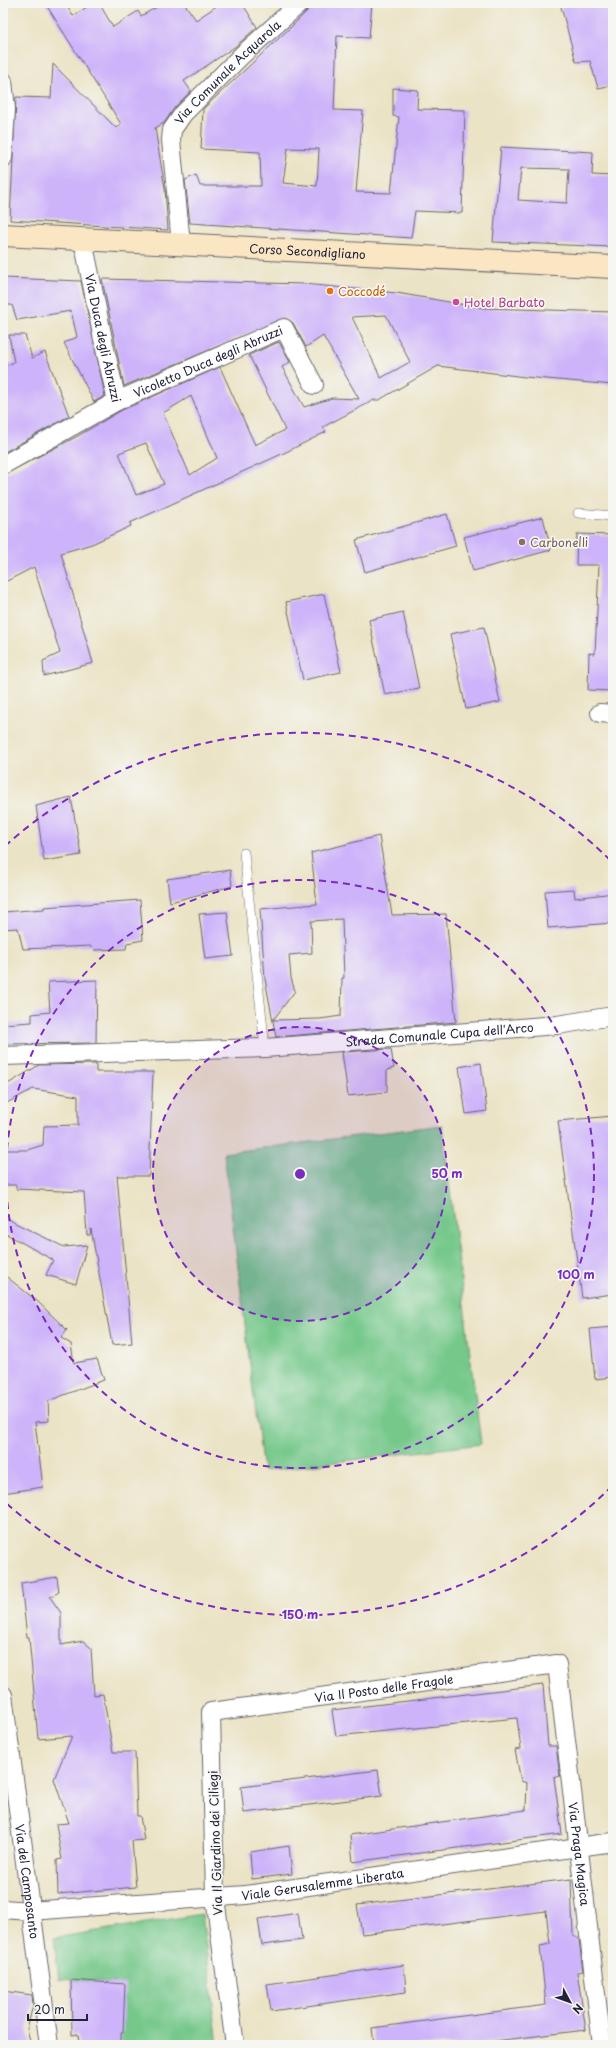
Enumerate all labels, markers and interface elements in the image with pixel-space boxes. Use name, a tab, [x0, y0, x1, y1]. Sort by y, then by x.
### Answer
street label: Via Comunale Acquarola	[170, 15, 285, 128]
street label: Corso Secondigliano	[249, 239, 367, 263]
street label: Via Duca degli Abruzzi	[81, 272, 126, 404]
place label: Coccodé	[338, 282, 386, 300]
marker: Coccodé	[325, 286, 335, 296]
place label: Hotel Barbato	[464, 293, 545, 311]
marker: Hotel Barbato	[451, 297, 461, 307]
street label: Vicoletto Duca degli Abruzzi	[131, 321, 285, 402]
place label: Carbonelli	[530, 533, 588, 551]
marker: Carbonelli	[517, 537, 527, 547]
street label: Strada Comunale Cupa dell'Arco	[345, 1018, 534, 1051]
text: 50 m	[431, 1164, 463, 1182]
centre of rings	[293, 1167, 307, 1181]
text: 100 m	[557, 1265, 595, 1283]
text: 150 m	[282, 1605, 318, 1623]
street label: Via Il Posto delle Fragole	[313, 1669, 454, 1707]
street label: Via Il Giardino dei Ciliegi	[203, 1770, 227, 1916]
street label: Via Praga Magica	[564, 1801, 595, 1907]
street label: Via del Camposanto	[11, 1823, 44, 1940]
street label: Viale Gerusalemme Liberata	[241, 1863, 405, 1904]
north arrow	[550, 1982, 590, 2022]
scale bar	[28, 1996, 87, 2022]
text: 20 m	[34, 2000, 65, 2018]
text: N	[568, 2000, 587, 2018]

